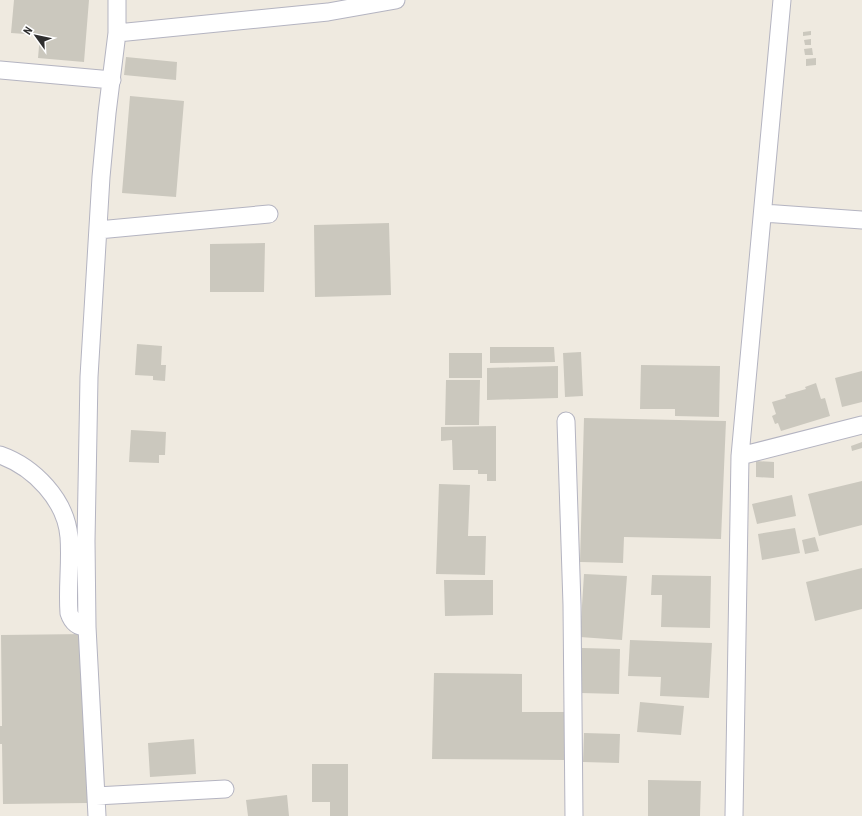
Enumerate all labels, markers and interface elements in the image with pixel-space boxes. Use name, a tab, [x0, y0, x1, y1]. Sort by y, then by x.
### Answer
north arrow	[16, 16, 56, 56]
text: N	[21, 24, 35, 37]

